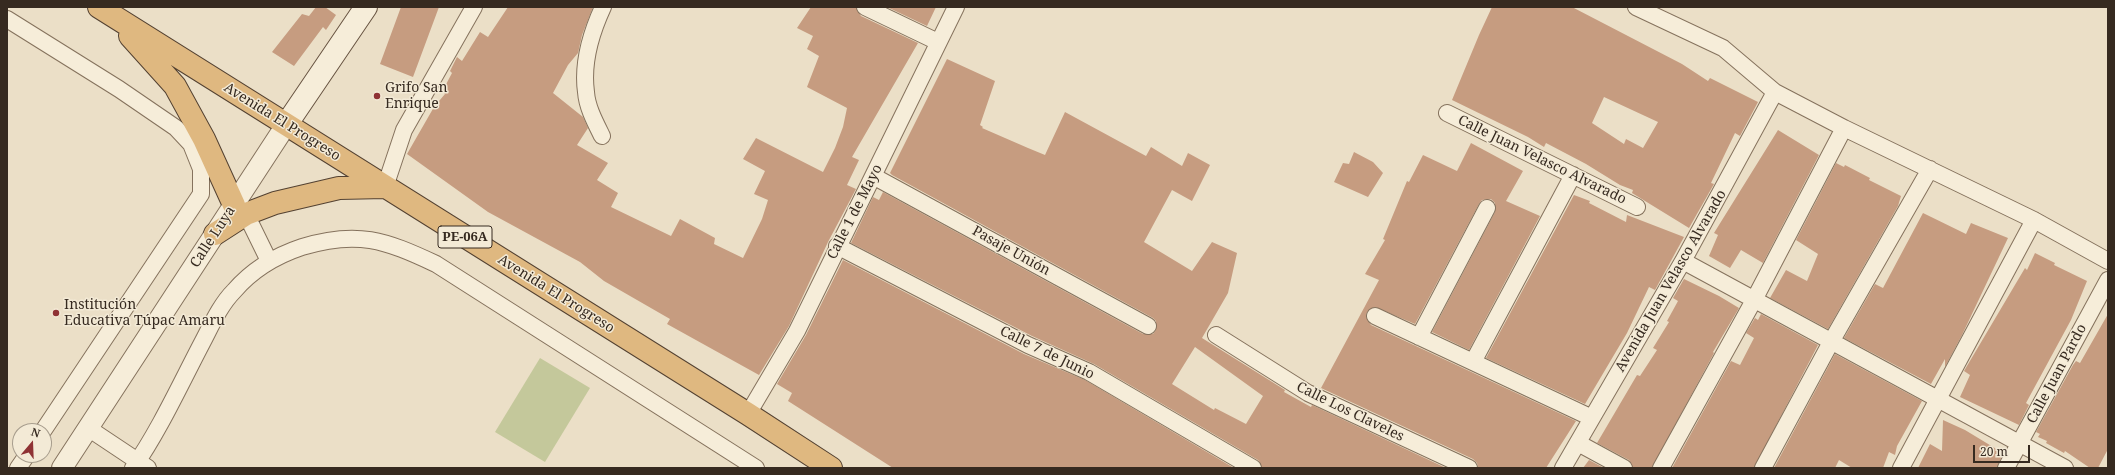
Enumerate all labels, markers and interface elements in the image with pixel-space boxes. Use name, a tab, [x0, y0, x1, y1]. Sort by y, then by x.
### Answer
street label: Avenida El Progreso	[221, 79, 343, 165]
place label: Grifo San Enrique	[385, 80, 447, 112]
marker: Grifo San Enrique	[372, 91, 382, 101]
street label: Calle Juan Velasco Alvarado	[1455, 112, 1629, 208]
street label: Calle 1 de Mayo	[824, 162, 886, 262]
street label: Avenida Juan Velasco Alvarado	[1612, 187, 1730, 375]
street label: Calle Luya	[187, 203, 239, 271]
street label: Pasaje Unión	[969, 223, 1053, 279]
road number: PE-06A	[438, 226, 492, 248]
street label: Avenida El Progreso	[495, 251, 617, 337]
place label: Institución Educativa Túpac Amaru	[64, 297, 225, 330]
marker: Institución Educativa Túpac Amaru	[51, 308, 61, 318]
street label: Calle Juan Pardo	[2024, 321, 2090, 427]
street label: Calle 7 de Junio	[997, 323, 1097, 383]
street label: Calle Los Claveles	[1293, 379, 1407, 445]
north arrow	[12, 423, 52, 463]
text: N	[29, 424, 42, 441]
scale bar	[1975, 437, 2032, 463]
text: 20 m	[1980, 443, 2008, 460]

